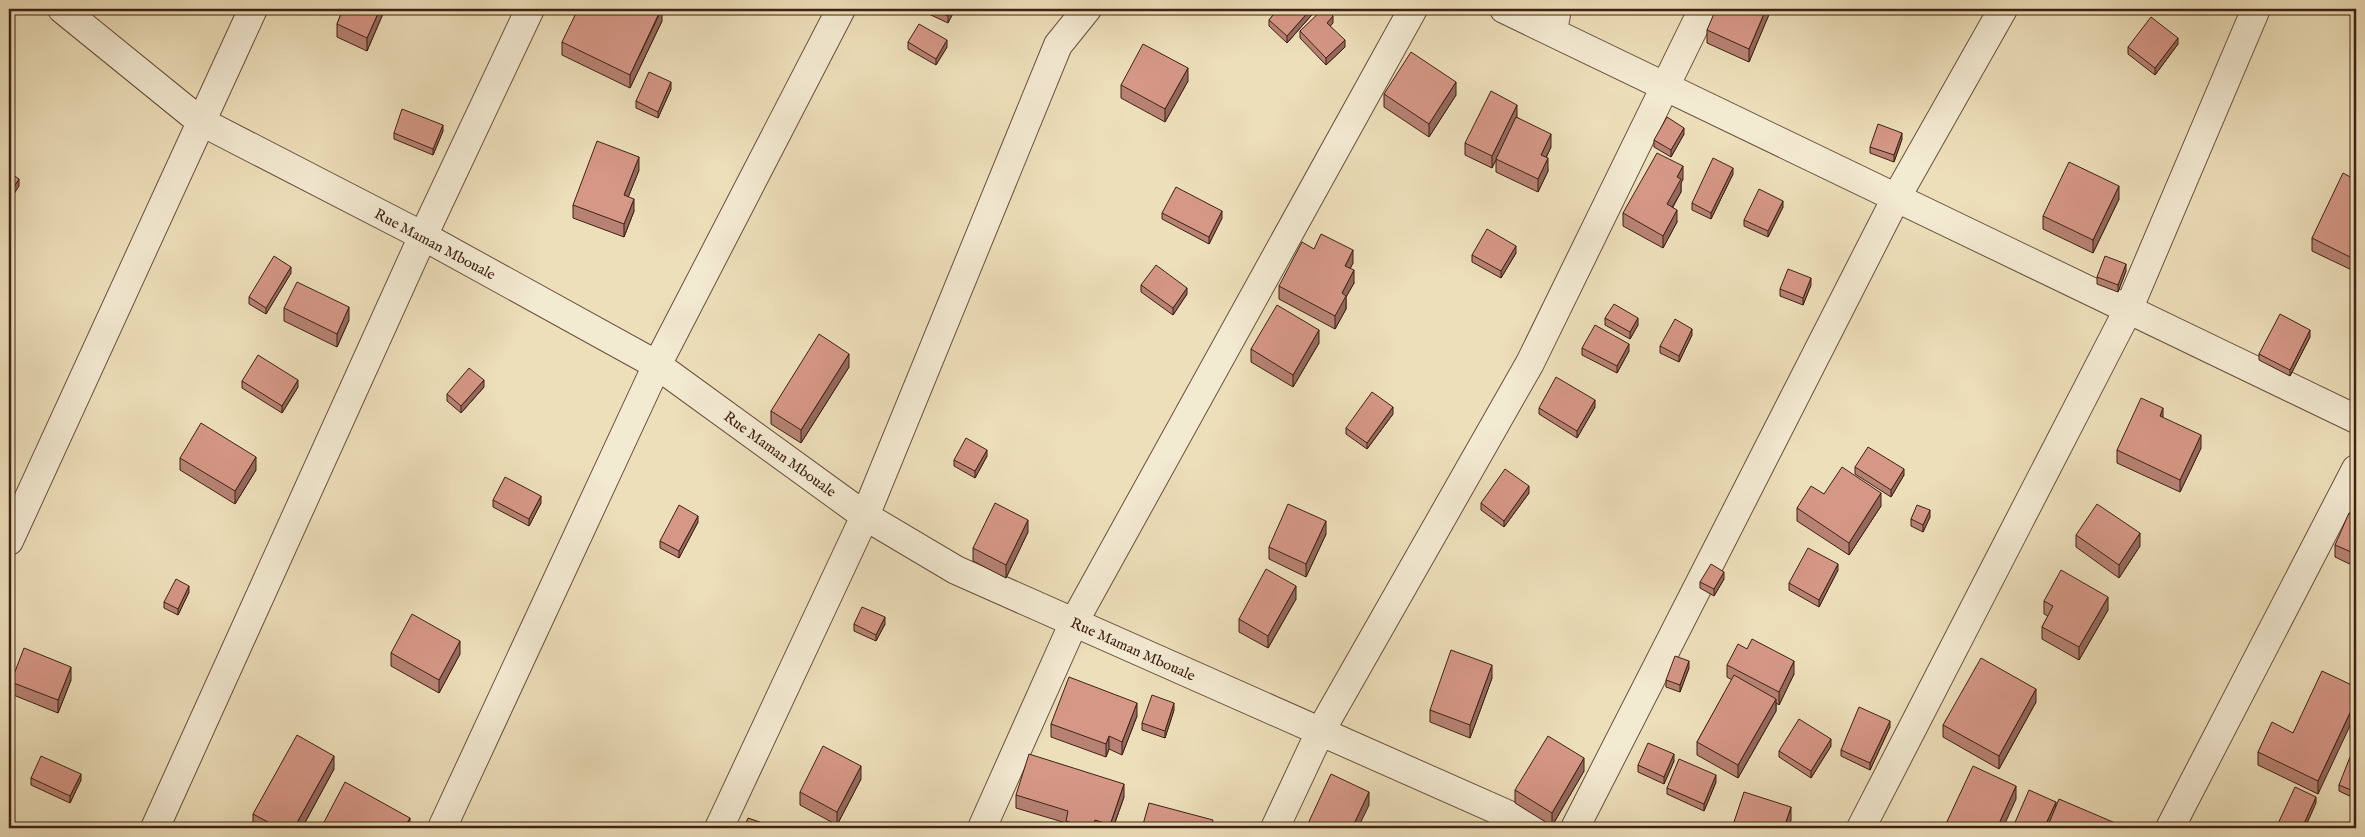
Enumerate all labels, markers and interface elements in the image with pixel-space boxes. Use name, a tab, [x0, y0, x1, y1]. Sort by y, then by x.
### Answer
street label: Rue Maman Mbouale	[371, 204, 499, 284]
street label: Rue Maman Mbouale	[720, 407, 840, 502]
street label: Rue Maman Mbouale	[1067, 613, 1198, 686]

